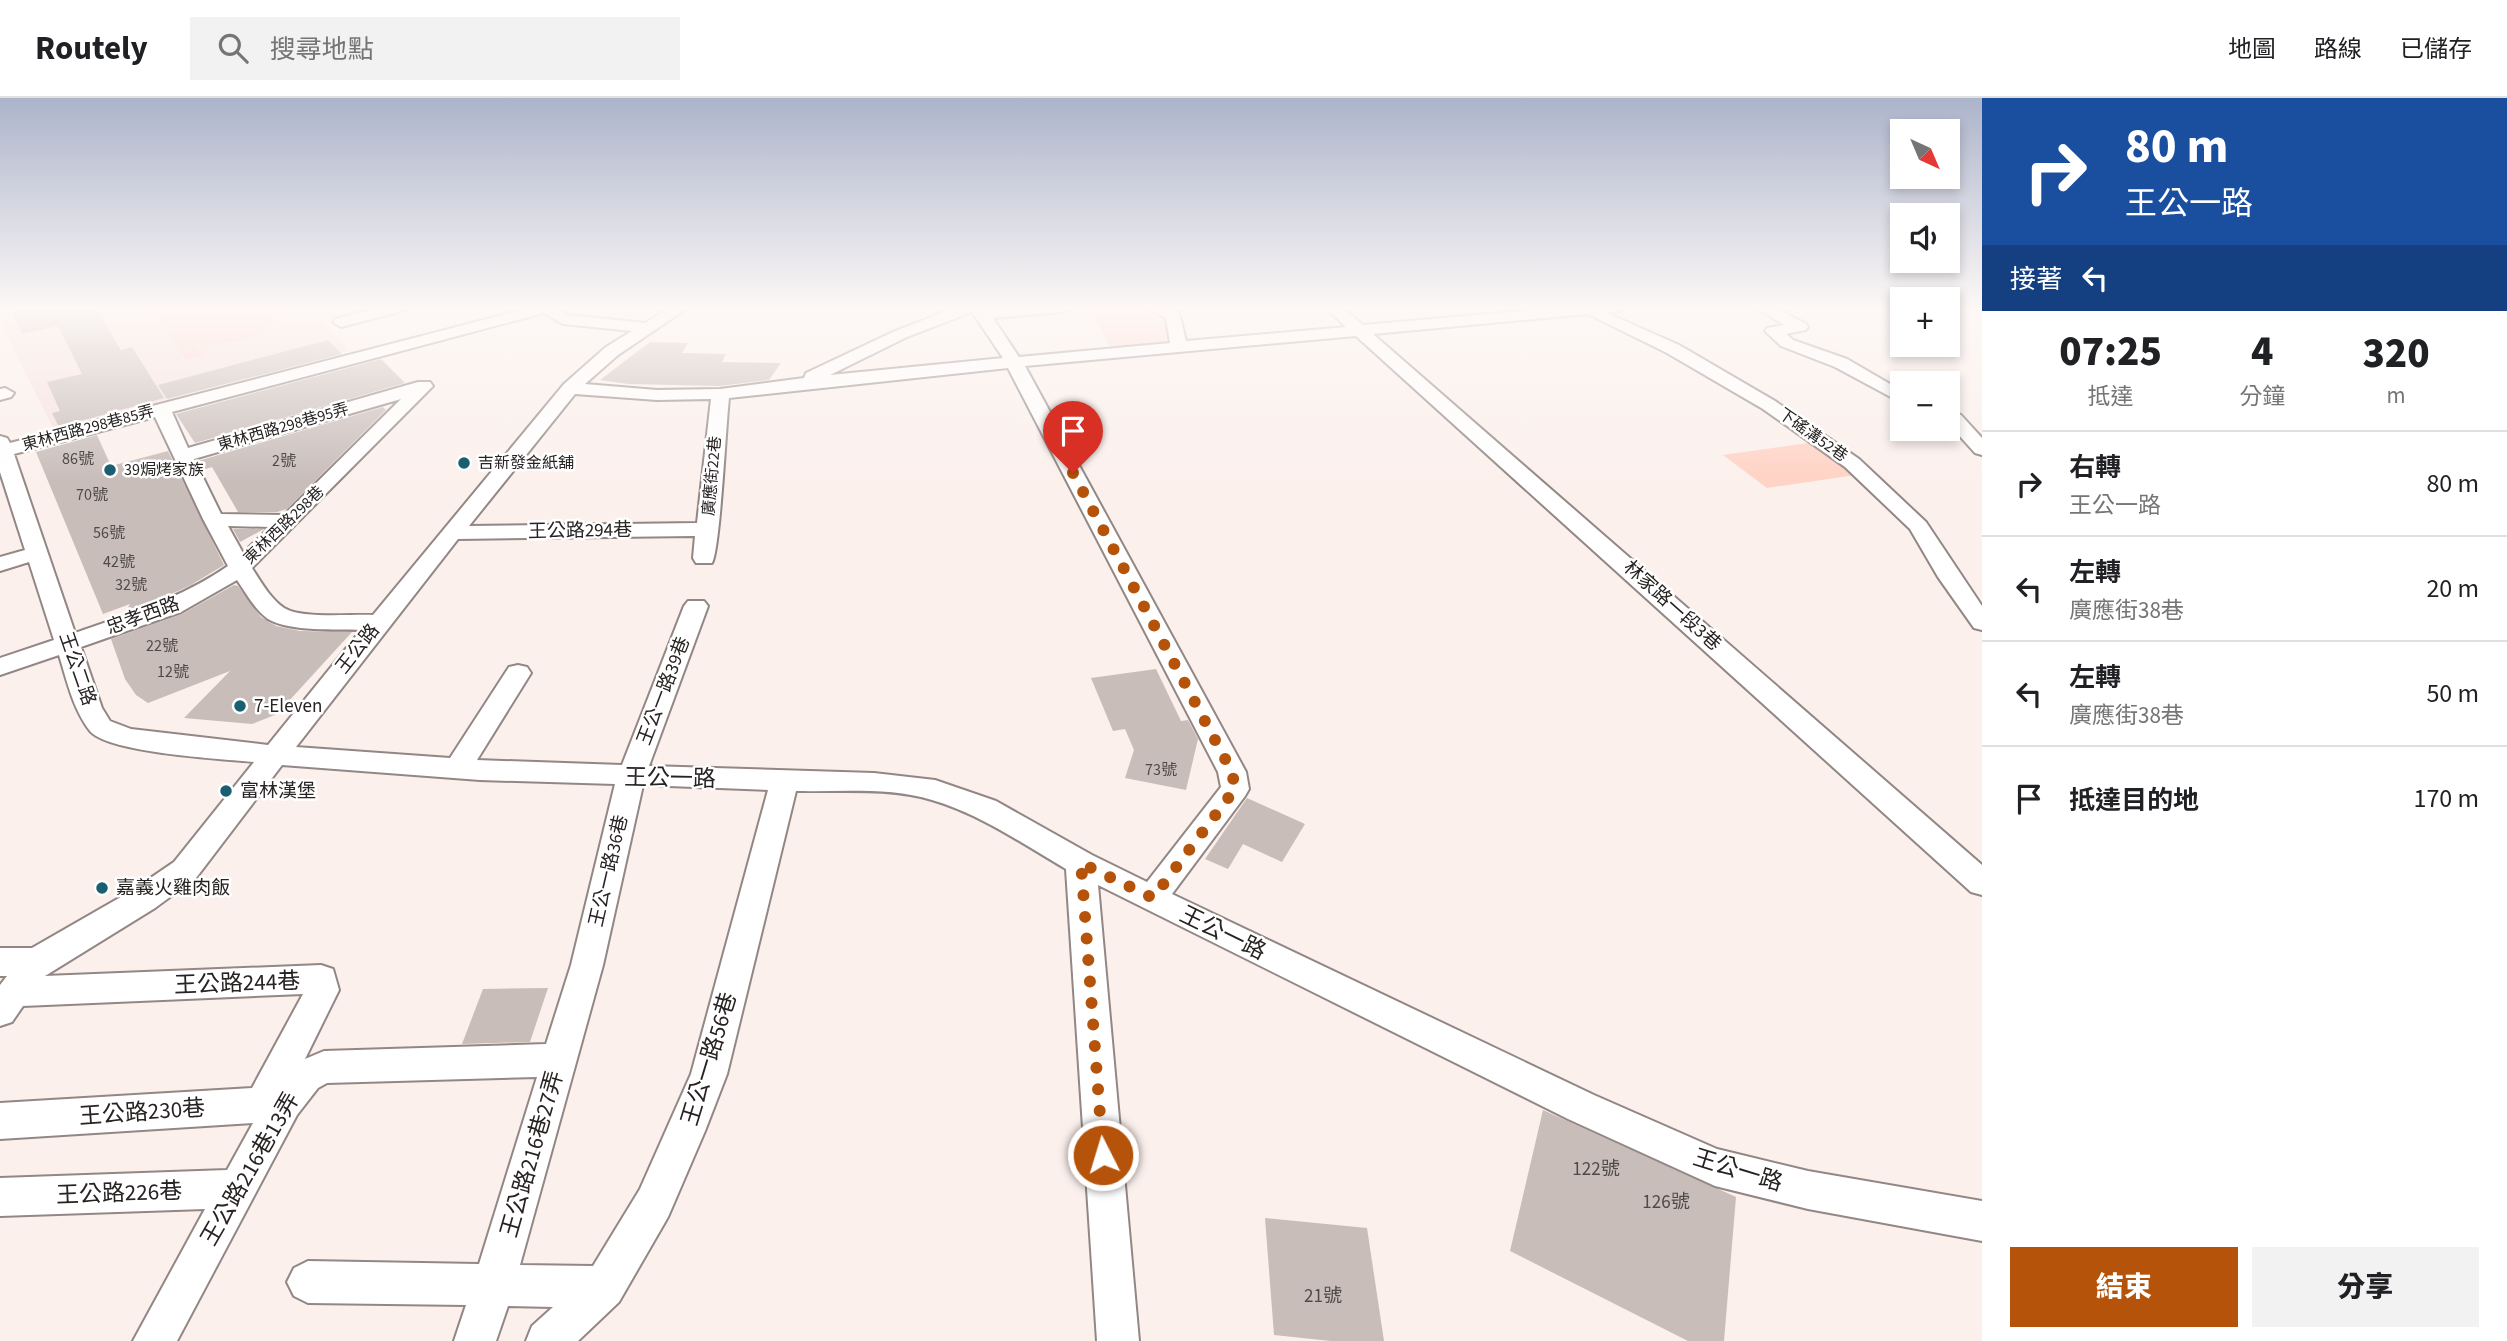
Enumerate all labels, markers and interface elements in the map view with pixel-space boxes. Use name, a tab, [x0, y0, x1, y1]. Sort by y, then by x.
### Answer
search box	[190, 17, 680, 80]
text: Routely	[35, 25, 148, 72]
icon: search	[214, 29, 252, 67]
text: 搜尋地點	[270, 31, 374, 68]
text: 地圖	[2228, 32, 2276, 67]
text: 路線	[2314, 32, 2362, 67]
text: 已儲存	[2400, 32, 2472, 67]
text: 80 m	[2125, 112, 2229, 182]
north arrow	[1890, 119, 1960, 189]
map controls	[1890, 119, 1960, 441]
icon: right	[2010, 126, 2101, 217]
text: 王公一路	[2125, 181, 2253, 227]
button: sound	[1890, 203, 1960, 273]
icon: left	[2076, 259, 2114, 297]
text: 接著	[2010, 261, 2062, 298]
button: +	[1890, 287, 1960, 357]
text: 07:25	[2059, 322, 2162, 382]
text: 4	[2251, 322, 2273, 382]
text: 320	[2362, 324, 2430, 384]
button: −	[1890, 371, 1960, 441]
text: m	[2387, 379, 2406, 412]
text: 抵達	[2088, 380, 2134, 413]
text: 分鐘	[2239, 380, 2285, 413]
street label: 東林西路298巷95弄	[215, 398, 351, 456]
street label: 東林西路298巷85弄	[20, 400, 156, 456]
pin	[1043, 401, 1103, 473]
street label: 下磘溝52巷	[1774, 403, 1852, 467]
icon: arrive	[1054, 412, 1092, 450]
street label: 廣應街22巷	[698, 435, 726, 517]
house number: 86號	[62, 448, 94, 470]
text: 右轉	[2069, 449, 2121, 486]
house number: 2號	[272, 450, 296, 472]
place label: 吉新發金紙舖	[478, 452, 574, 474]
marker: 吉新發金紙舖	[456, 455, 472, 471]
place label: 39焗烤家族	[124, 459, 204, 481]
marker: 39焗烤家族	[102, 462, 118, 478]
icon: right	[2010, 465, 2048, 503]
text: 80 m	[2426, 465, 2479, 502]
street label: 東林西路298巷	[239, 481, 329, 569]
house number: 70號	[76, 484, 108, 506]
text: 王公一路	[2069, 489, 2161, 522]
street label: 王公路294巷	[528, 517, 632, 545]
house number: 56號	[93, 522, 125, 544]
house number: 42號	[103, 551, 135, 573]
text: 左轉	[2069, 554, 2121, 591]
street label: 林家路一段3巷	[1617, 555, 1727, 657]
icon: left	[2010, 570, 2048, 608]
text: 20 m	[2426, 570, 2479, 607]
house number: 32號	[115, 574, 147, 596]
street label: 忠孝西路	[103, 590, 183, 642]
text: 廣應街38巷	[2069, 594, 2184, 627]
street label: 王公路	[330, 618, 386, 680]
street label: 王公二路	[52, 629, 102, 709]
street label: 王公一路39巷	[631, 633, 697, 749]
house number: 22號	[146, 635, 178, 657]
text: 左轉	[2069, 659, 2121, 696]
house number: 12號	[157, 661, 189, 683]
icon: left	[2010, 675, 2048, 713]
text: 50 m	[2426, 675, 2479, 712]
place label: 7-Eleven	[254, 693, 322, 720]
marker: 7-Eleven	[232, 698, 248, 714]
text: 廣應街38巷	[2069, 699, 2184, 732]
house number: 73號	[1145, 759, 1177, 781]
street label: 王公一路	[624, 761, 716, 795]
place label: 富林漢堡	[240, 778, 316, 805]
icon: arrive	[2010, 780, 2048, 818]
text: 170 m	[2413, 780, 2479, 817]
text: 抵達目的地	[2069, 782, 2199, 819]
marker: 富林漢堡	[218, 783, 234, 799]
street label: 王公一路36巷	[583, 812, 635, 930]
place label: 嘉義火雞肉飯	[116, 875, 230, 902]
marker: 嘉義火雞肉飯	[94, 880, 110, 896]
street label: 王公一路	[1174, 898, 1272, 968]
street label: 王公路244巷	[173, 964, 301, 1002]
street label: 王公一路56巷	[673, 988, 745, 1130]
street label: 王公路216巷27弄	[492, 1067, 572, 1241]
street label: 王公路216巷13弄	[193, 1086, 307, 1252]
street label: 王公路230巷	[78, 1091, 206, 1133]
position arrow	[1066, 1118, 1140, 1192]
street label: 王公一路	[1689, 1141, 1787, 1199]
house number: 122號	[1572, 1156, 1620, 1183]
street label: 王公路226巷	[55, 1174, 183, 1212]
house number: 126號	[1642, 1189, 1690, 1216]
button: 結束	[2010, 1247, 2238, 1327]
button: 分享	[2252, 1247, 2479, 1327]
house number: 21號	[1304, 1283, 1342, 1310]

